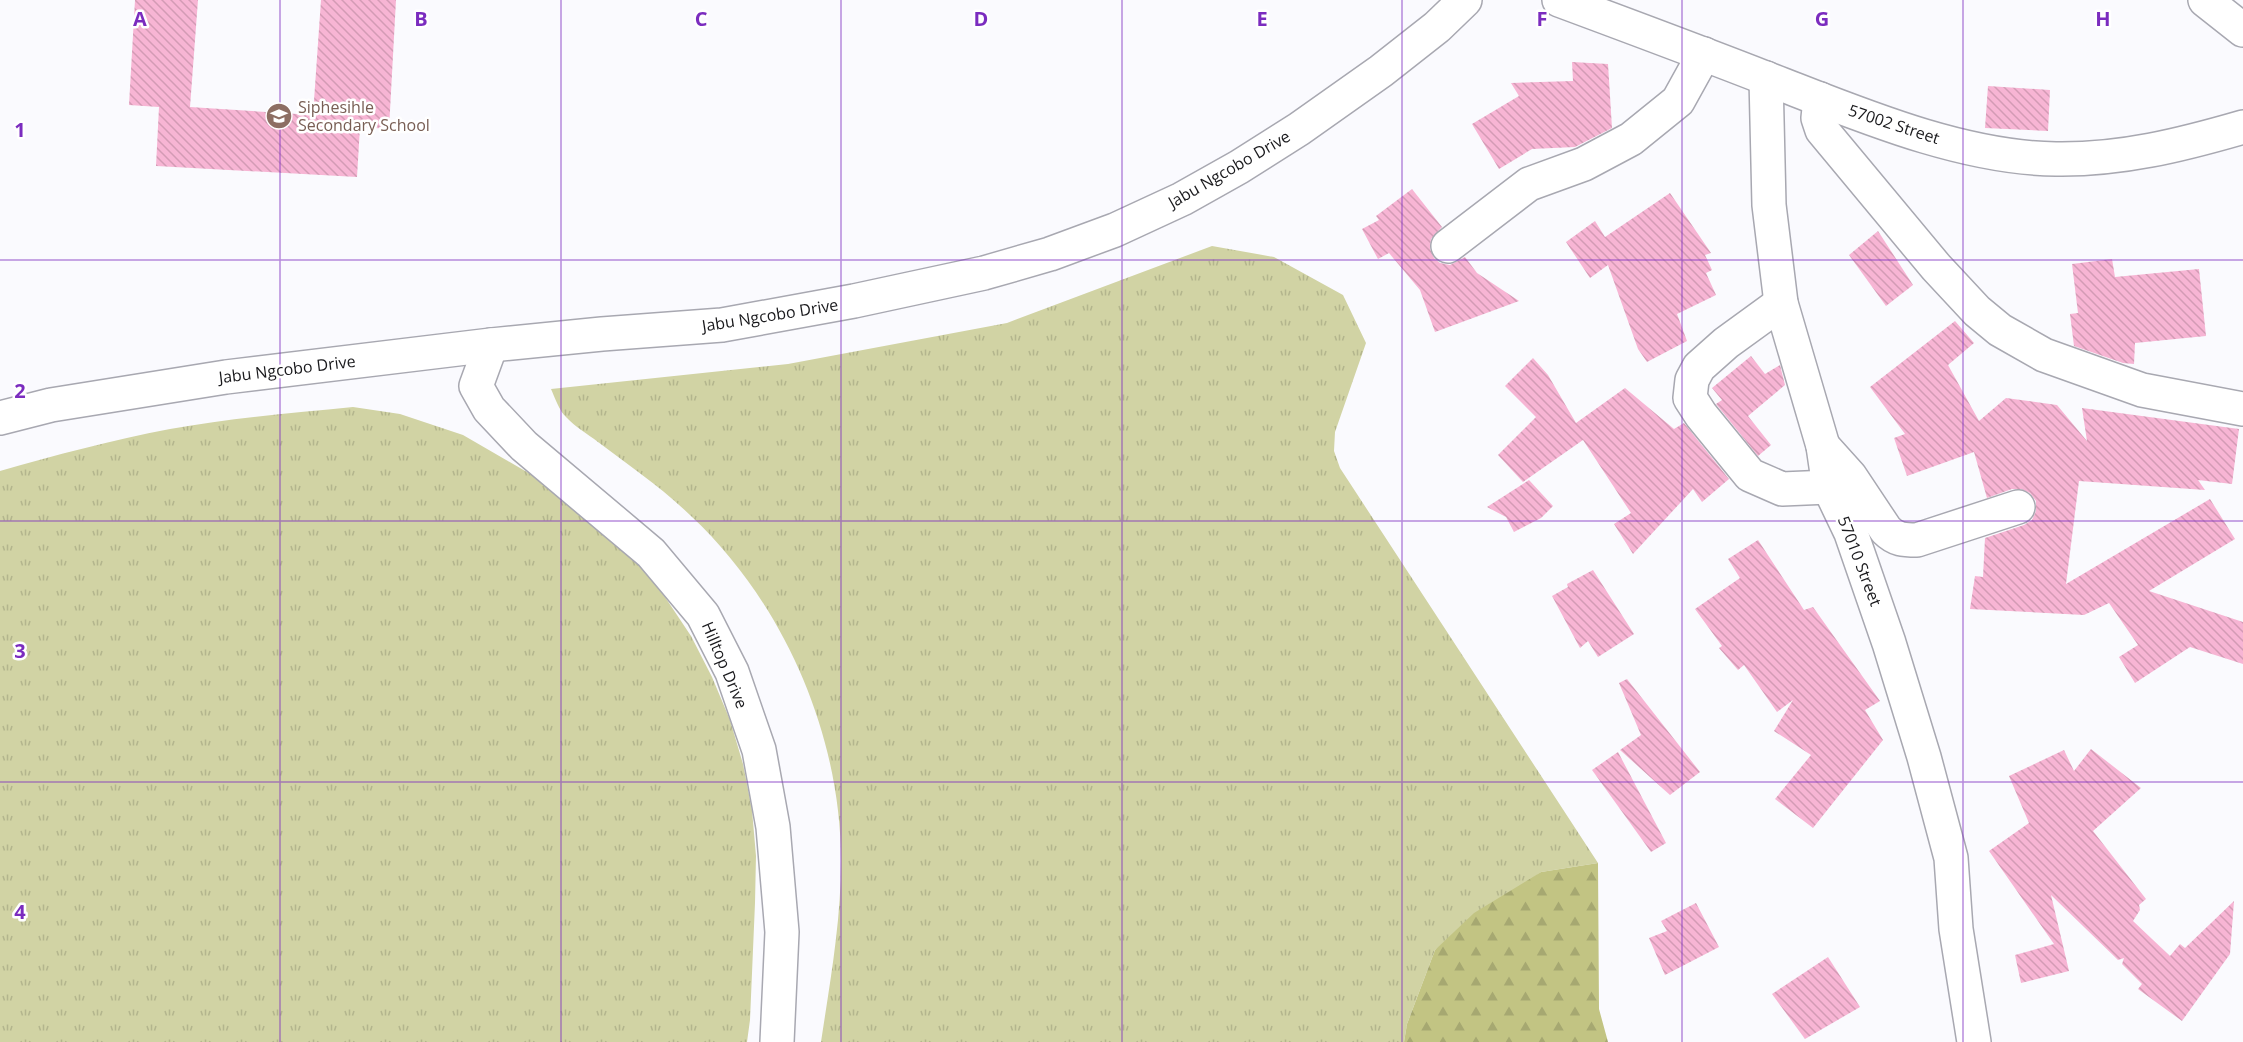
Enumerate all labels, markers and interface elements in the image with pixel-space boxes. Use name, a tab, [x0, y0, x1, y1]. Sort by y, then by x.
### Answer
text: A	[133, 5, 147, 32]
text: B	[414, 5, 428, 32]
text: C	[695, 5, 708, 32]
text: D	[974, 5, 988, 32]
text: E	[1256, 5, 1268, 32]
text: F	[1537, 5, 1547, 32]
text: G	[1815, 5, 1829, 32]
text: H	[2095, 5, 2111, 32]
place label: Siphesihle Secondary School	[298, 96, 430, 136]
street label: 57002 Street	[1846, 99, 1943, 149]
school or university icon: Siphesihle Secondary School	[264, 101, 294, 131]
text: 1	[14, 116, 26, 143]
street label: Jabu Ngcobo Drive	[1162, 125, 1294, 214]
street label: Jabu Ngcobo Drive	[698, 293, 840, 337]
street label: Jabu Ngcobo Drive	[215, 350, 357, 389]
text: 2	[14, 377, 26, 404]
street label: 57010 Street	[1833, 513, 1887, 609]
street label: Hilltop Drive	[697, 618, 753, 712]
text: 3	[14, 637, 26, 664]
text: 4	[14, 898, 26, 925]

